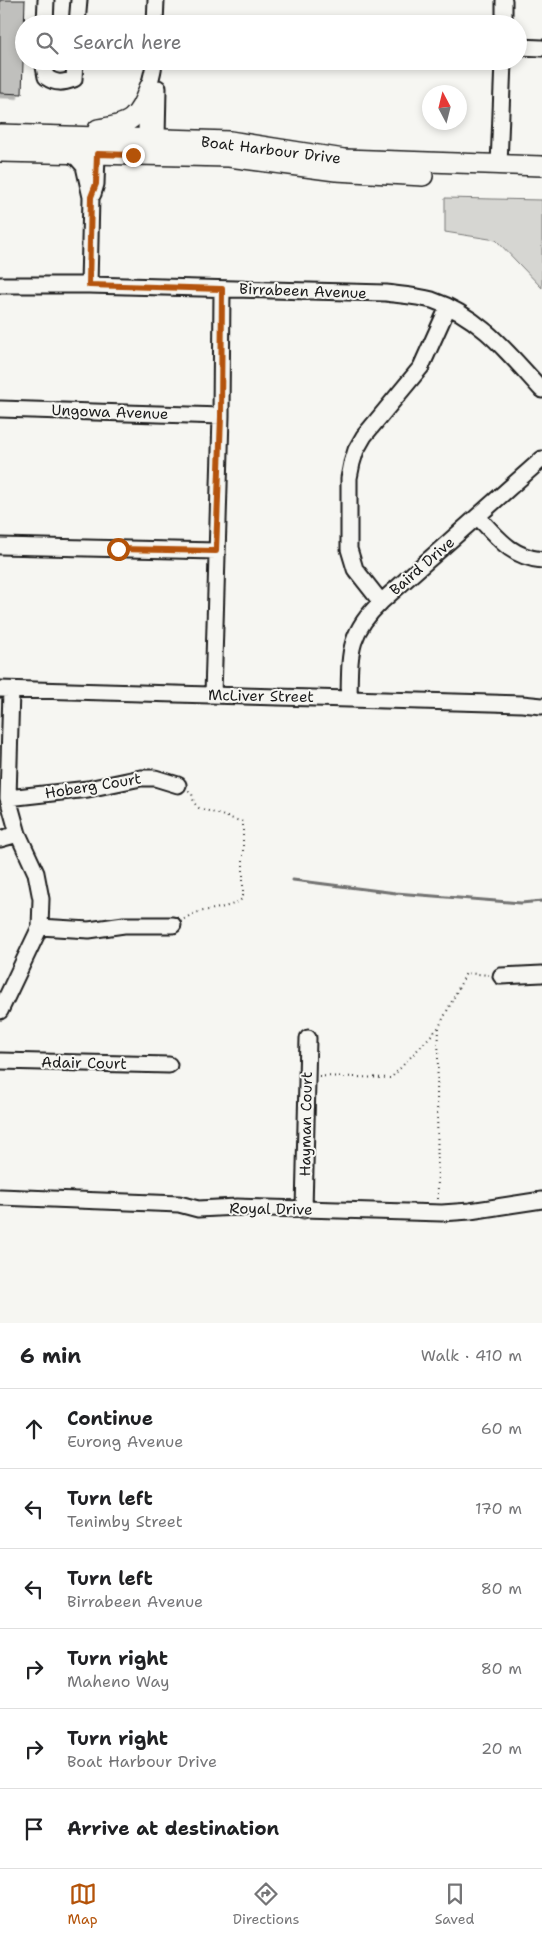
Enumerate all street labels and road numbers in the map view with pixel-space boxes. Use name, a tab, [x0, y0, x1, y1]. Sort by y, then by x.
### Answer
street label: Boat Harbour Drive	[200, 132, 342, 168]
street label: Birrabeen Avenue	[239, 279, 367, 303]
street label: Ungowa Avenue	[51, 400, 169, 424]
street label: Baird Drive	[385, 532, 459, 600]
street label: McLiver Street	[208, 685, 314, 707]
street label: Hoberg Court	[43, 769, 143, 803]
street label: Adair Court	[41, 1052, 127, 1074]
street label: Hayman Court	[295, 1072, 317, 1176]
street label: Royal Drive	[229, 1198, 313, 1220]

